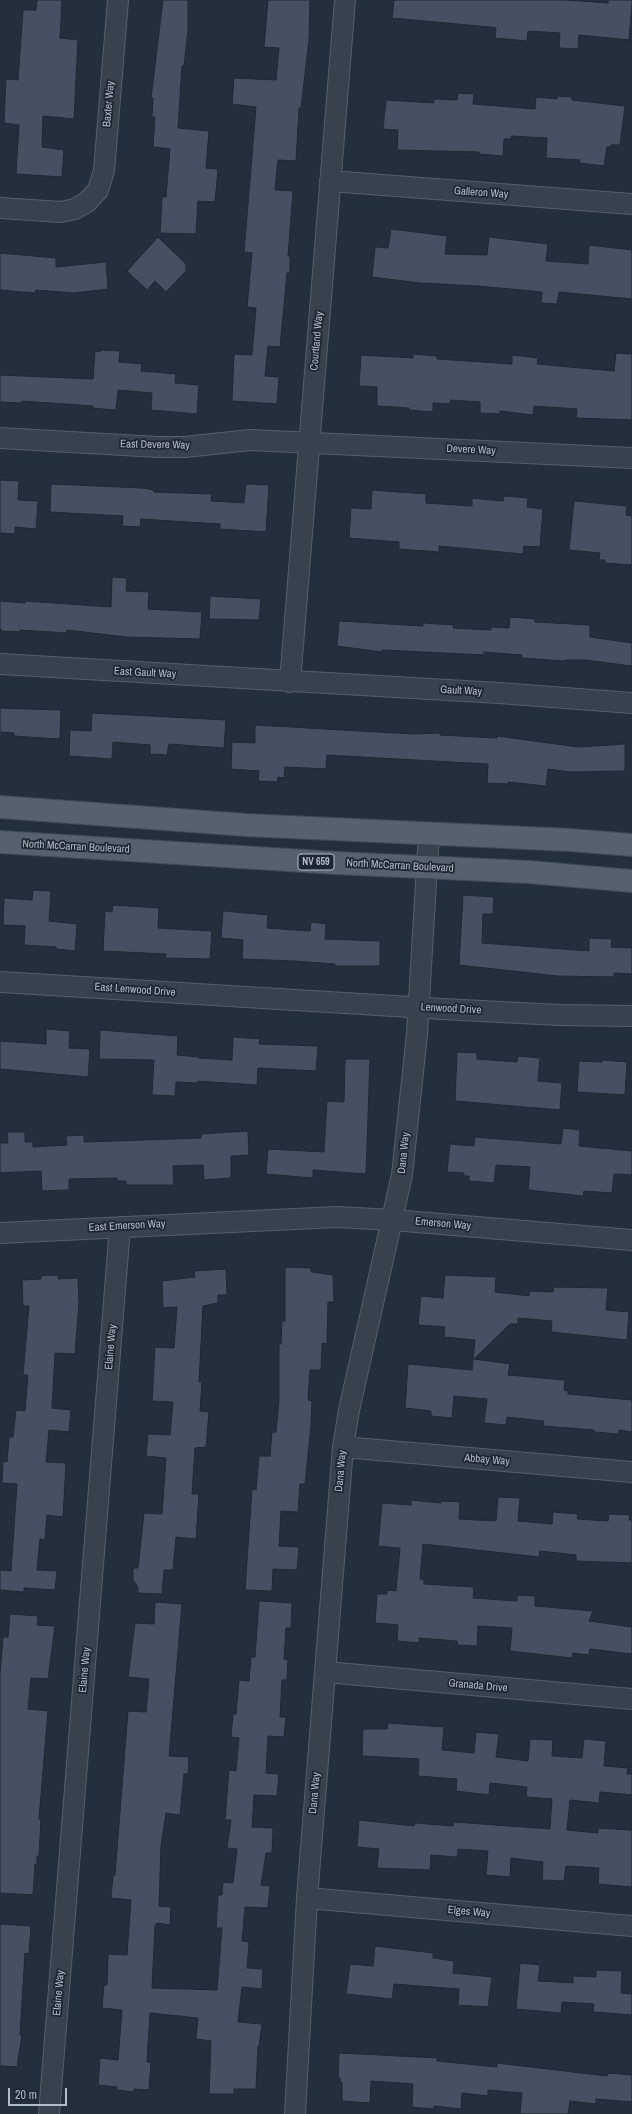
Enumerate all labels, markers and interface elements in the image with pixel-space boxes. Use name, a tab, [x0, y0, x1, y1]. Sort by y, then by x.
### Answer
street label: Baxter Way	[100, 80, 118, 128]
street label: Galleron Way	[453, 185, 509, 201]
street label: Courtland Way	[308, 311, 326, 371]
street label: East Devere Way	[120, 438, 190, 452]
street label: Devere Way	[446, 442, 496, 458]
street label: East Gault Way	[114, 665, 176, 681]
street label: Gault Way	[440, 683, 482, 699]
street label: North McCarran Boulevard	[22, 838, 130, 856]
road number: NV 659	[298, 854, 334, 870]
street label: North McCarran Boulevard	[346, 857, 454, 875]
street label: East Lenwood Drive	[94, 981, 176, 999]
street label: Lenwood Drive	[420, 1001, 482, 1017]
street label: Dana Way	[395, 1132, 413, 1174]
street label: Emerson Way	[414, 1215, 472, 1233]
street label: East Emerson Way	[88, 1217, 166, 1235]
street label: Elaine Way	[102, 1324, 120, 1370]
street label: Dana Way	[333, 1450, 349, 1492]
street label: Abbay Way	[464, 1451, 510, 1469]
street label: Elaine Way	[76, 1647, 94, 1693]
street label: Granada Drive	[448, 1677, 508, 1695]
street label: Dana Way	[307, 1772, 323, 1814]
street label: Elges Way	[447, 1904, 491, 1920]
street label: Elaine Way	[50, 1970, 68, 2016]
scale bar	[10, 2080, 69, 2106]
text: 20 m	[15, 2087, 37, 2103]

